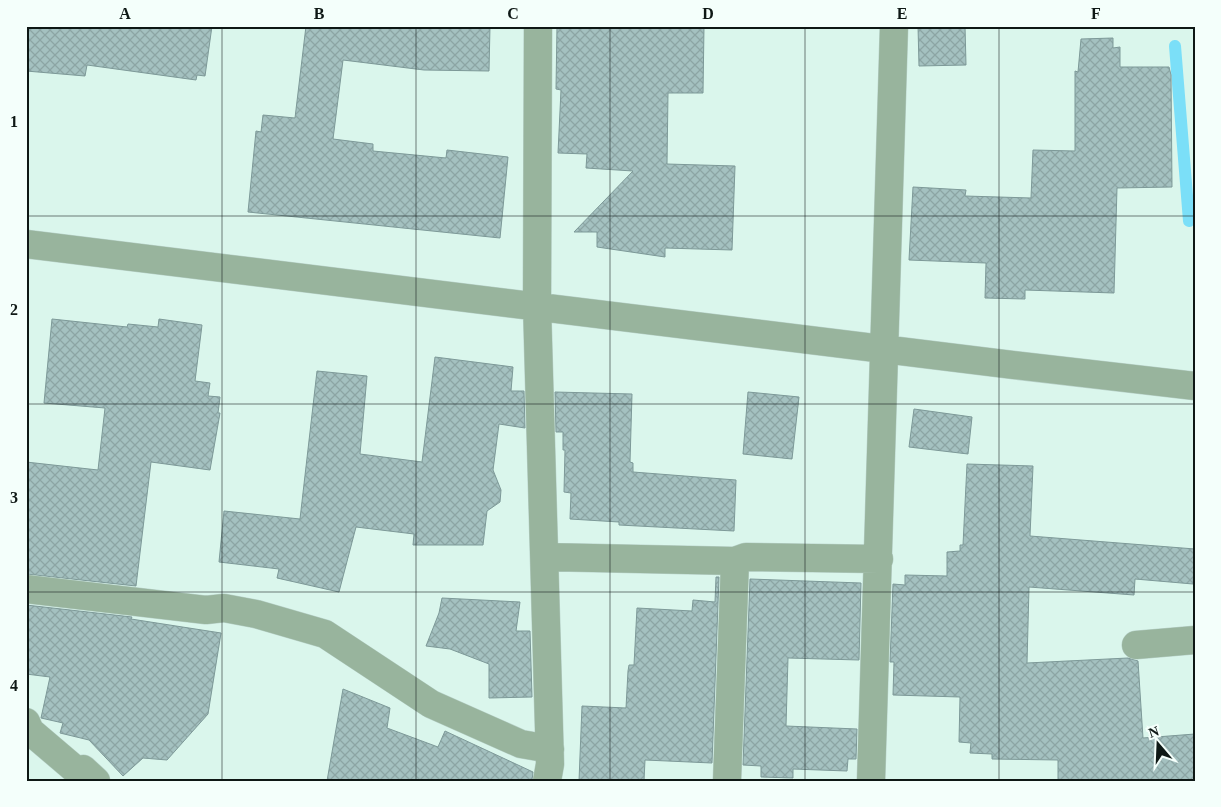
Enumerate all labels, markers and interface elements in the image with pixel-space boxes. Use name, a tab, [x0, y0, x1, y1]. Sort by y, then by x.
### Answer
text: A	[119, 5, 131, 22]
text: B	[314, 5, 325, 22]
text: C	[507, 5, 519, 22]
text: D	[702, 5, 714, 22]
text: E	[897, 5, 907, 22]
text: F	[1091, 5, 1101, 22]
text: 1	[10, 113, 18, 130]
text: 2	[10, 301, 18, 318]
text: 3	[10, 489, 18, 506]
text: 4	[10, 677, 18, 694]
north arrow	[1134, 720, 1184, 770]
text: N	[1147, 723, 1161, 741]

